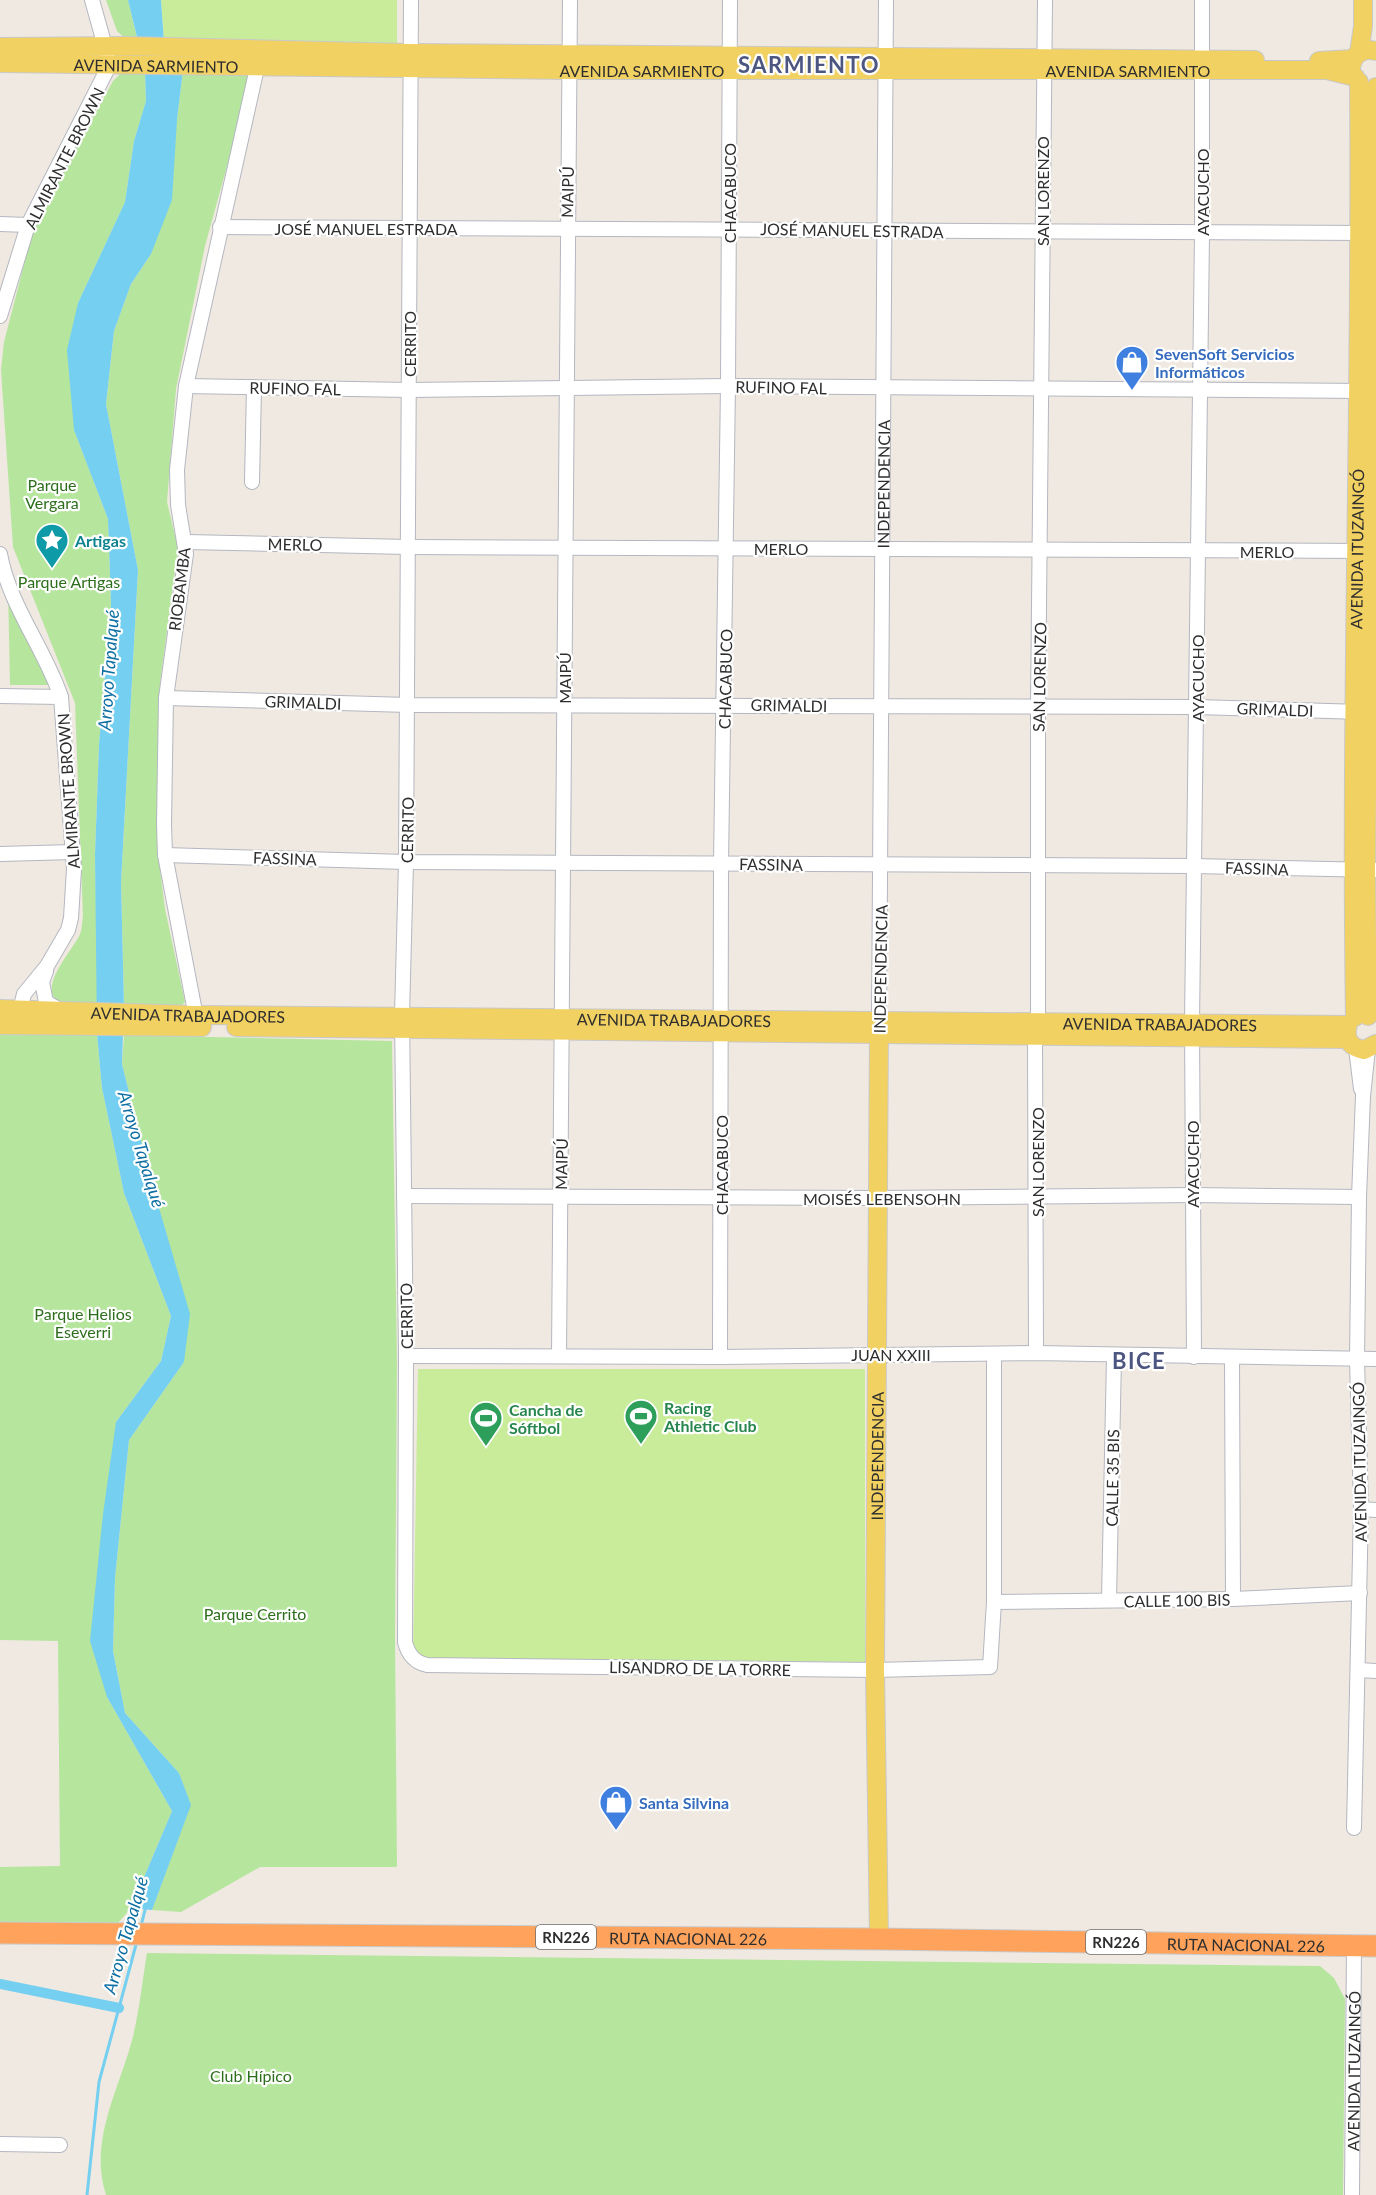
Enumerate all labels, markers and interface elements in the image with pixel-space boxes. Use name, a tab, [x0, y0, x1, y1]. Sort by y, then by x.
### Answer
district label: SARMIENTO	[738, 51, 880, 78]
street label: AVENIDA SARMIENTO	[73, 54, 239, 75]
street label: AVENIDA SARMIENTO	[559, 60, 725, 80]
street label: AVENIDA SARMIENTO	[1045, 61, 1211, 80]
street label: ALMIRANTE BROWN	[20, 84, 108, 232]
street label: SAN LORENZO	[1033, 136, 1052, 246]
street label: CHACABUCO	[720, 143, 739, 243]
street label: AYACUCHO	[1193, 148, 1212, 236]
street label: MAIPÚ	[557, 166, 577, 218]
street label: JOSÉ MANUEL ESTRADA	[274, 219, 458, 238]
street label: JOSÉ MANUEL ESTRADA	[760, 219, 944, 241]
street label: CERRITO	[400, 311, 419, 377]
shop icon: SevenSoft Servicios Informáticos	[1114, 344, 1150, 391]
place label: SevenSoft Servicios Informáticos	[1155, 344, 1294, 381]
street label: RUFINO FAL	[735, 377, 827, 397]
street label: RUFINO FAL	[249, 378, 341, 398]
street label: INDEPENDENCIA	[873, 419, 893, 549]
street label: AVENIDA ITUZAINGÓ	[1346, 469, 1367, 629]
park label: Parque Vergara	[25, 475, 79, 512]
place icon: Artigas	[34, 522, 70, 569]
place label: Artigas	[74, 531, 126, 550]
street label: MERLO	[268, 534, 323, 554]
street label: MERLO	[754, 539, 808, 558]
street label: MERLO	[1240, 542, 1294, 561]
street label: RIOBAMBA	[164, 546, 194, 632]
park label: Parque Artigas	[18, 572, 120, 591]
water label: Arroyo Tapalqué	[93, 609, 123, 732]
street label: SAN LORENZO	[1029, 622, 1049, 732]
street label: CHACABUCO	[715, 628, 735, 729]
street label: AYACUCHO	[1188, 634, 1207, 722]
street label: MAIPÚ	[555, 652, 574, 704]
street label: GRIMALDI	[264, 691, 342, 713]
street label: GRIMALDI	[750, 695, 828, 715]
street label: GRIMALDI	[1236, 698, 1314, 720]
street label: ALMIRANTE BROWN	[53, 713, 83, 869]
street label: CERRITO	[397, 797, 417, 863]
street label: FASSINA	[253, 847, 317, 869]
street label: FASSINA	[739, 854, 803, 874]
street label: FASSINA	[1225, 857, 1289, 879]
street label: INDEPENDENCIA	[869, 904, 891, 1034]
street label: AVENIDA TRABAJADORES	[91, 1002, 285, 1025]
street label: AVENIDA TRABAJADORES	[577, 1009, 771, 1029]
street label: AVENIDA TRABAJADORES	[1063, 1013, 1257, 1034]
water label: Arroyo Tapalqué	[114, 1087, 170, 1210]
street label: SAN LORENZO	[1028, 1107, 1047, 1217]
street label: CHACABUCO	[712, 1115, 731, 1215]
street label: AYACUCHO	[1183, 1120, 1202, 1208]
street label: MAIPÚ	[551, 1138, 571, 1190]
street label: MOISÉS LEBENSOHN	[803, 1189, 961, 1208]
street label: CERRITO	[396, 1283, 416, 1349]
park label: Parque Helios Eseverri	[34, 1304, 132, 1341]
street label: JUAN XXIII	[851, 1345, 931, 1364]
district label: BICE	[1112, 1347, 1166, 1374]
street label: AVENIDA ITUZAINGÓ	[1348, 1381, 1370, 1542]
street label: INDEPENDENCIA	[866, 1391, 886, 1521]
sports icon: Racing Athletic Club	[623, 1398, 659, 1445]
place label: Racing Athletic Club	[663, 1398, 757, 1435]
sports icon: Cancha de Sóftbol	[468, 1400, 504, 1447]
place label: Cancha de Sóftbol	[509, 1400, 584, 1437]
street label: CALLE 35 BIS	[1102, 1429, 1122, 1527]
street label: CALLE 100 BIS	[1123, 1590, 1231, 1610]
park label: Parque Cerrito	[204, 1604, 306, 1623]
street label: LISANDRO DE LA TORRE	[609, 1657, 791, 1679]
shop icon: Santa Silvina	[598, 1784, 634, 1831]
place label: Santa Silvina	[639, 1793, 729, 1812]
water label: Arroyo Tapalqué	[97, 1873, 152, 1997]
road number: RN226	[536, 1925, 596, 1949]
street label: RUTA NACIONAL 226	[609, 1928, 767, 1948]
road number: RN226	[1086, 1930, 1146, 1954]
street label: RUTA NACIONAL 226	[1167, 1934, 1325, 1955]
street label: AVENIDA ITUZAINGÓ	[1343, 1991, 1363, 2151]
park label: Club Hípico	[210, 2066, 292, 2085]

